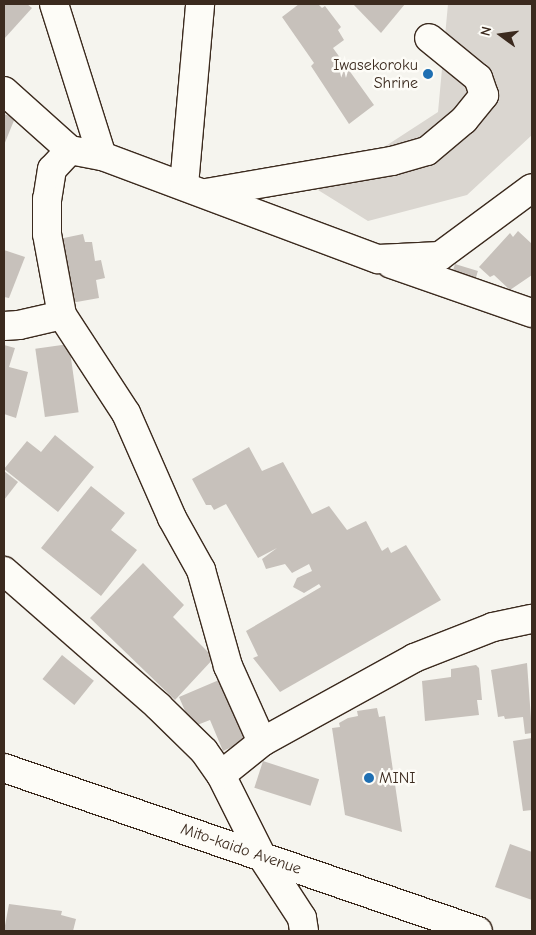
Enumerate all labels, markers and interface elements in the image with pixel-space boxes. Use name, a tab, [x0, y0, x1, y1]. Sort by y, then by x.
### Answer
north arrow	[476, 10, 526, 60]
text: N	[477, 25, 495, 38]
place label: Iwasekoroku Shrine	[333, 55, 418, 93]
marker: Iwasekoroku Shrine	[422, 68, 434, 80]
place label: MINI	[379, 768, 415, 788]
marker: MINI	[363, 772, 375, 784]
street label: Mito-kaido Avenue	[178, 819, 304, 879]

